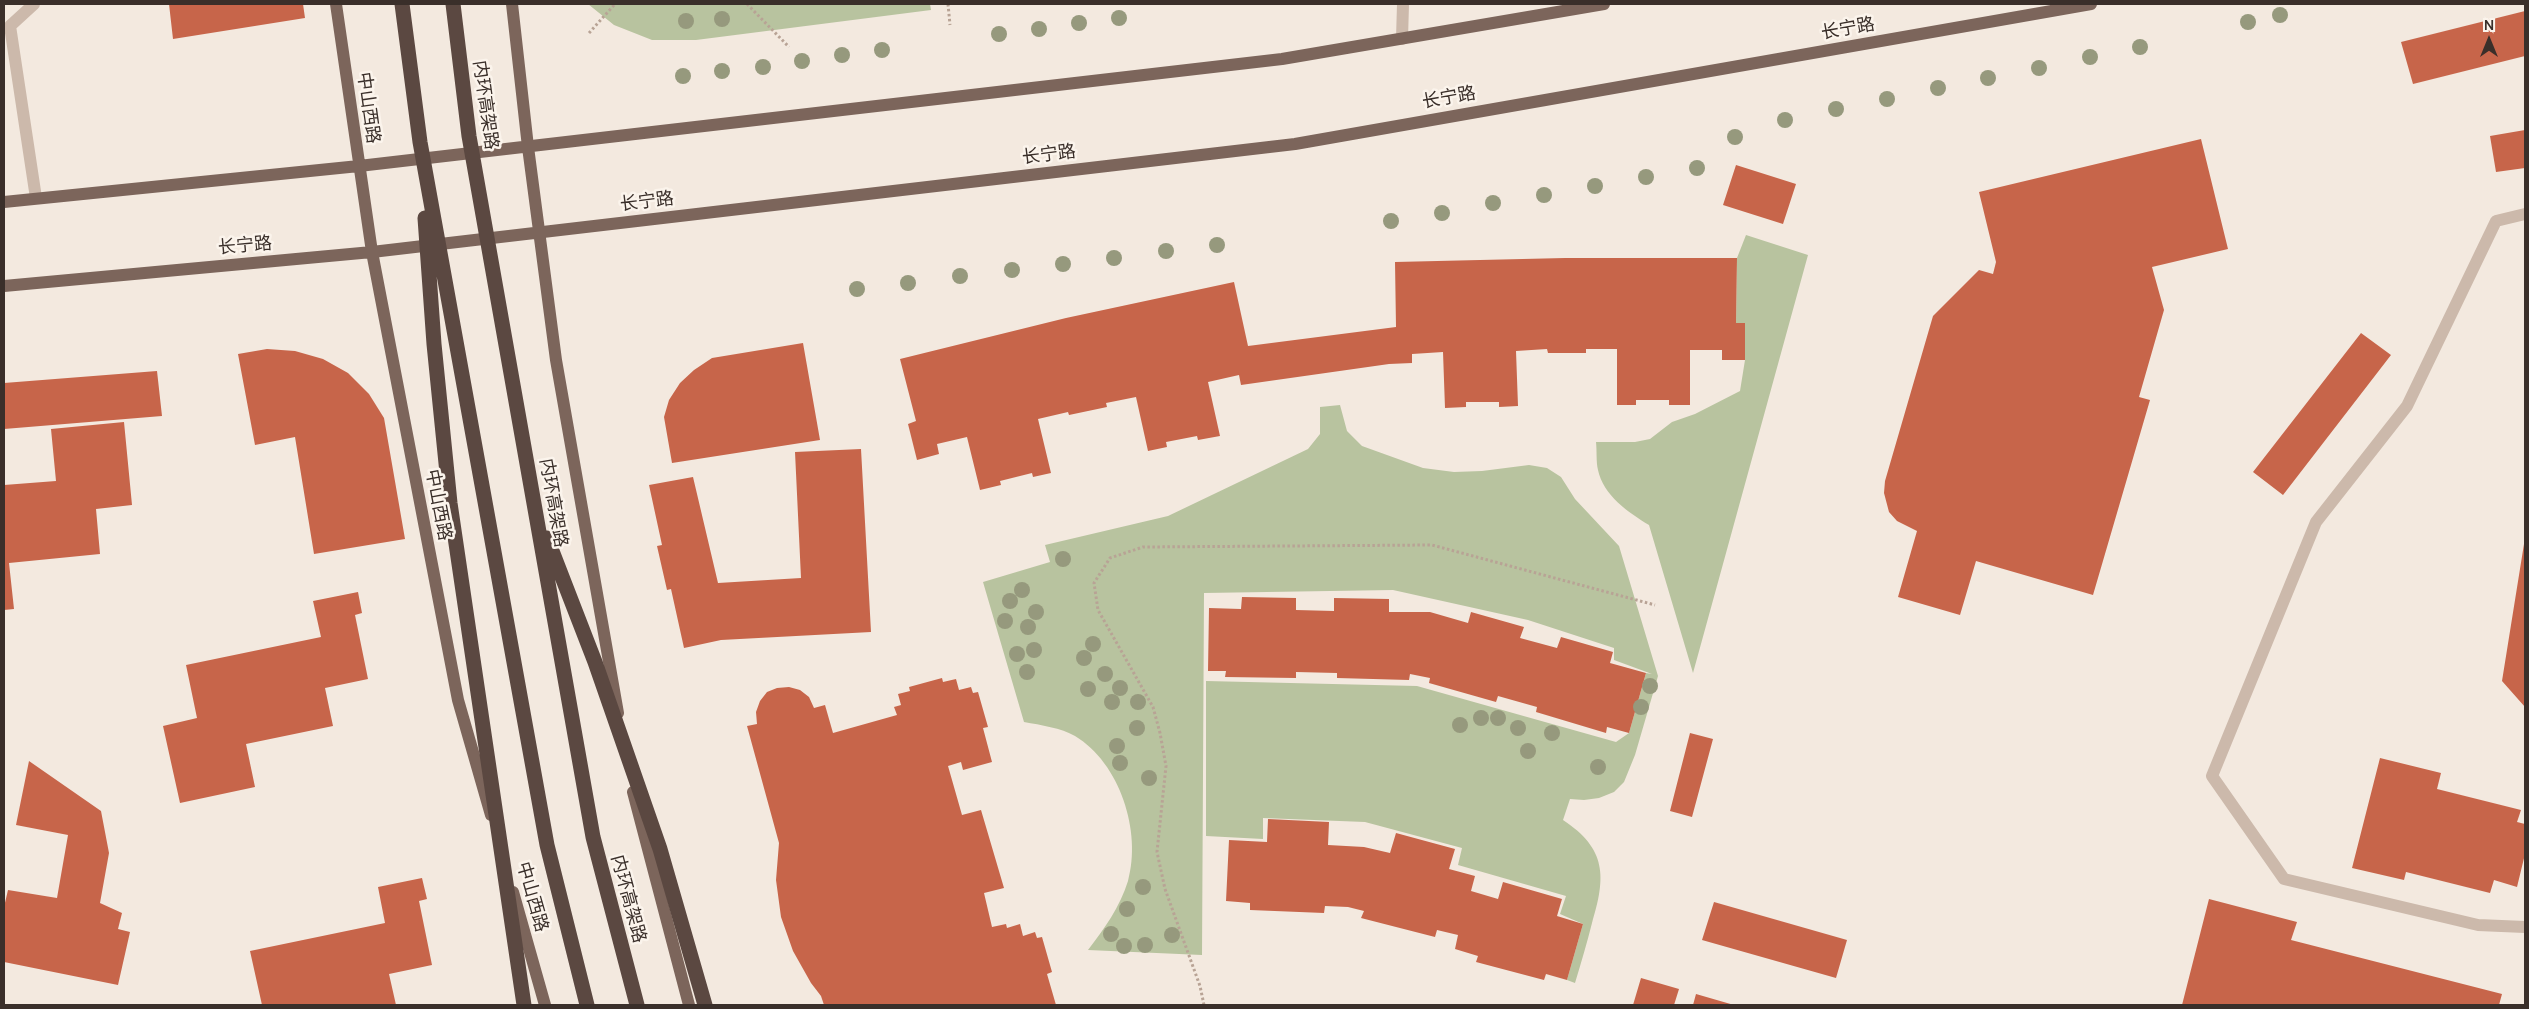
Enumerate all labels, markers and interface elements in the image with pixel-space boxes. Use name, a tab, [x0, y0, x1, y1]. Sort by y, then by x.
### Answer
street label: 长宁路	[1820, 14, 1876, 44]
north arrow	[2464, 15, 2514, 65]
text: N	[2484, 15, 2494, 34]
street label: 内环高架路	[468, 59, 502, 151]
street label: 中山西路	[352, 71, 384, 145]
street label: 长宁路	[1421, 83, 1477, 113]
street label: 长宁路	[1021, 141, 1077, 169]
street label: 长宁路	[619, 188, 675, 216]
street label: 长宁路	[217, 233, 273, 259]
street label: 内环高架路	[535, 457, 571, 549]
street label: 中山西路	[421, 468, 455, 542]
street label: 内环高架路	[606, 853, 650, 945]
street label: 中山西路	[512, 859, 552, 935]

